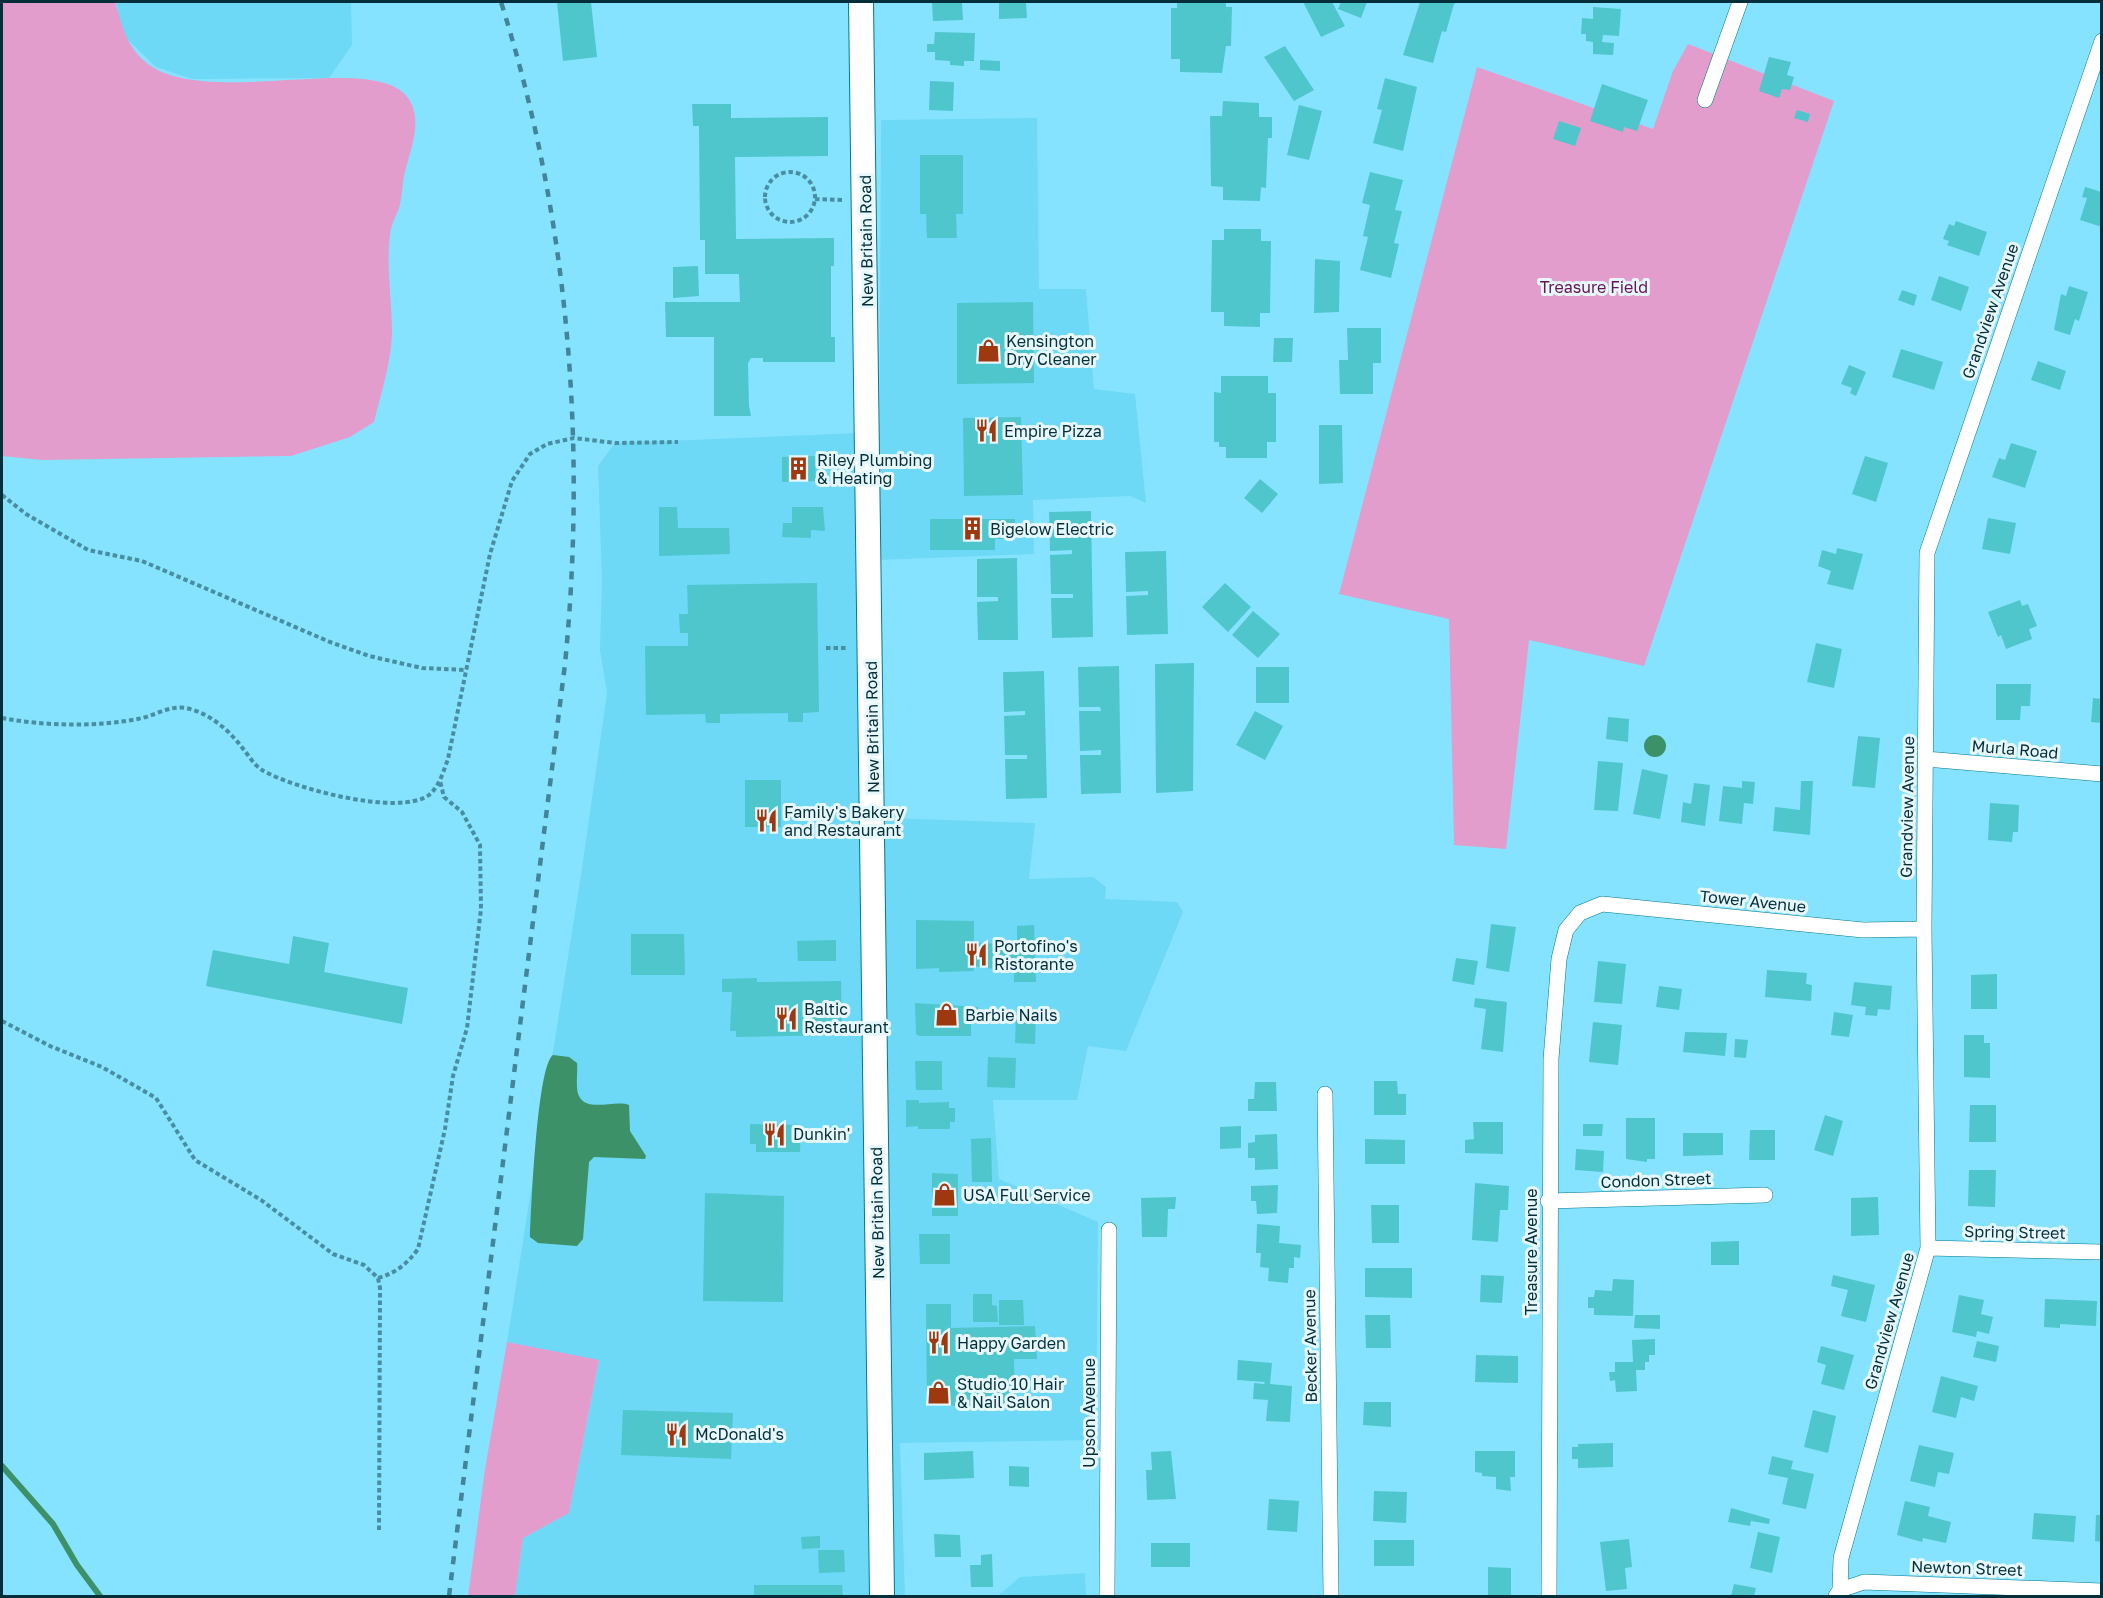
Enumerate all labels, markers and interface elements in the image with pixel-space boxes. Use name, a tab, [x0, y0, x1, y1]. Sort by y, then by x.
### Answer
street label: New Britain Road	[855, 175, 877, 307]
street label: Grandview Avenue	[1957, 241, 2023, 381]
park label: Treasure Field	[1540, 277, 1648, 297]
place label: Kensington Dry Cleaner	[1006, 331, 1096, 369]
shop icon: Kensington Dry Cleaner	[975, 337, 1001, 363]
restaurant icon: Empire Pizza	[973, 418, 999, 444]
place label: Empire Pizza	[1004, 421, 1102, 441]
place label: Riley Plumbing & Heating	[817, 450, 932, 488]
building icon: Riley Plumbing & Heating	[786, 456, 812, 482]
building icon: Bigelow Electric	[959, 516, 985, 542]
place label: Bigelow Electric	[990, 519, 1114, 539]
street label: New Britain Road	[861, 661, 883, 793]
street label: Murla Road	[1971, 735, 2059, 763]
street label: Grandview Avenue	[1896, 736, 1918, 878]
place label: Family's Bakery and Restaurant	[784, 802, 905, 840]
restaurant icon: Family's Bakery and Restaurant	[753, 808, 779, 834]
street label: Tower Avenue	[1699, 885, 1807, 917]
place label: Portofino's Ristorante	[994, 936, 1078, 974]
restaurant icon: Portofino's Ristorante	[963, 942, 989, 968]
place label: Baltic Restaurant	[804, 999, 889, 1037]
shop icon: Barbie Nails	[934, 1002, 960, 1028]
restaurant icon: Baltic Restaurant	[773, 1005, 799, 1031]
place label: Barbie Nails	[965, 1005, 1058, 1025]
restaurant icon: Dunkin'	[762, 1121, 788, 1147]
place label: Dunkin'	[793, 1124, 850, 1144]
street label: New Britain Road	[866, 1147, 888, 1279]
street label: Condon Street	[1600, 1168, 1712, 1192]
shop icon: USA Full Service	[932, 1182, 958, 1208]
place label: USA Full Service	[963, 1185, 1090, 1205]
street label: Treasure Avenue	[1521, 1189, 1541, 1315]
street label: Spring Street	[1964, 1221, 2066, 1243]
street label: Grandview Avenue	[1860, 1250, 1918, 1392]
street label: Becker Avenue	[1299, 1289, 1321, 1403]
restaurant icon: Happy Garden	[926, 1330, 952, 1356]
place label: Happy Garden	[957, 1333, 1066, 1353]
street label: Upson Avenue	[1079, 1358, 1099, 1468]
place label: Studio 10 Hair & Nail Salon	[957, 1374, 1064, 1412]
shop icon: Studio 10 Hair & Nail Salon	[926, 1380, 952, 1406]
restaurant icon: McDonald's	[664, 1421, 690, 1447]
place label: McDonald's	[695, 1424, 784, 1444]
street label: Newton Street	[1911, 1556, 2023, 1580]

